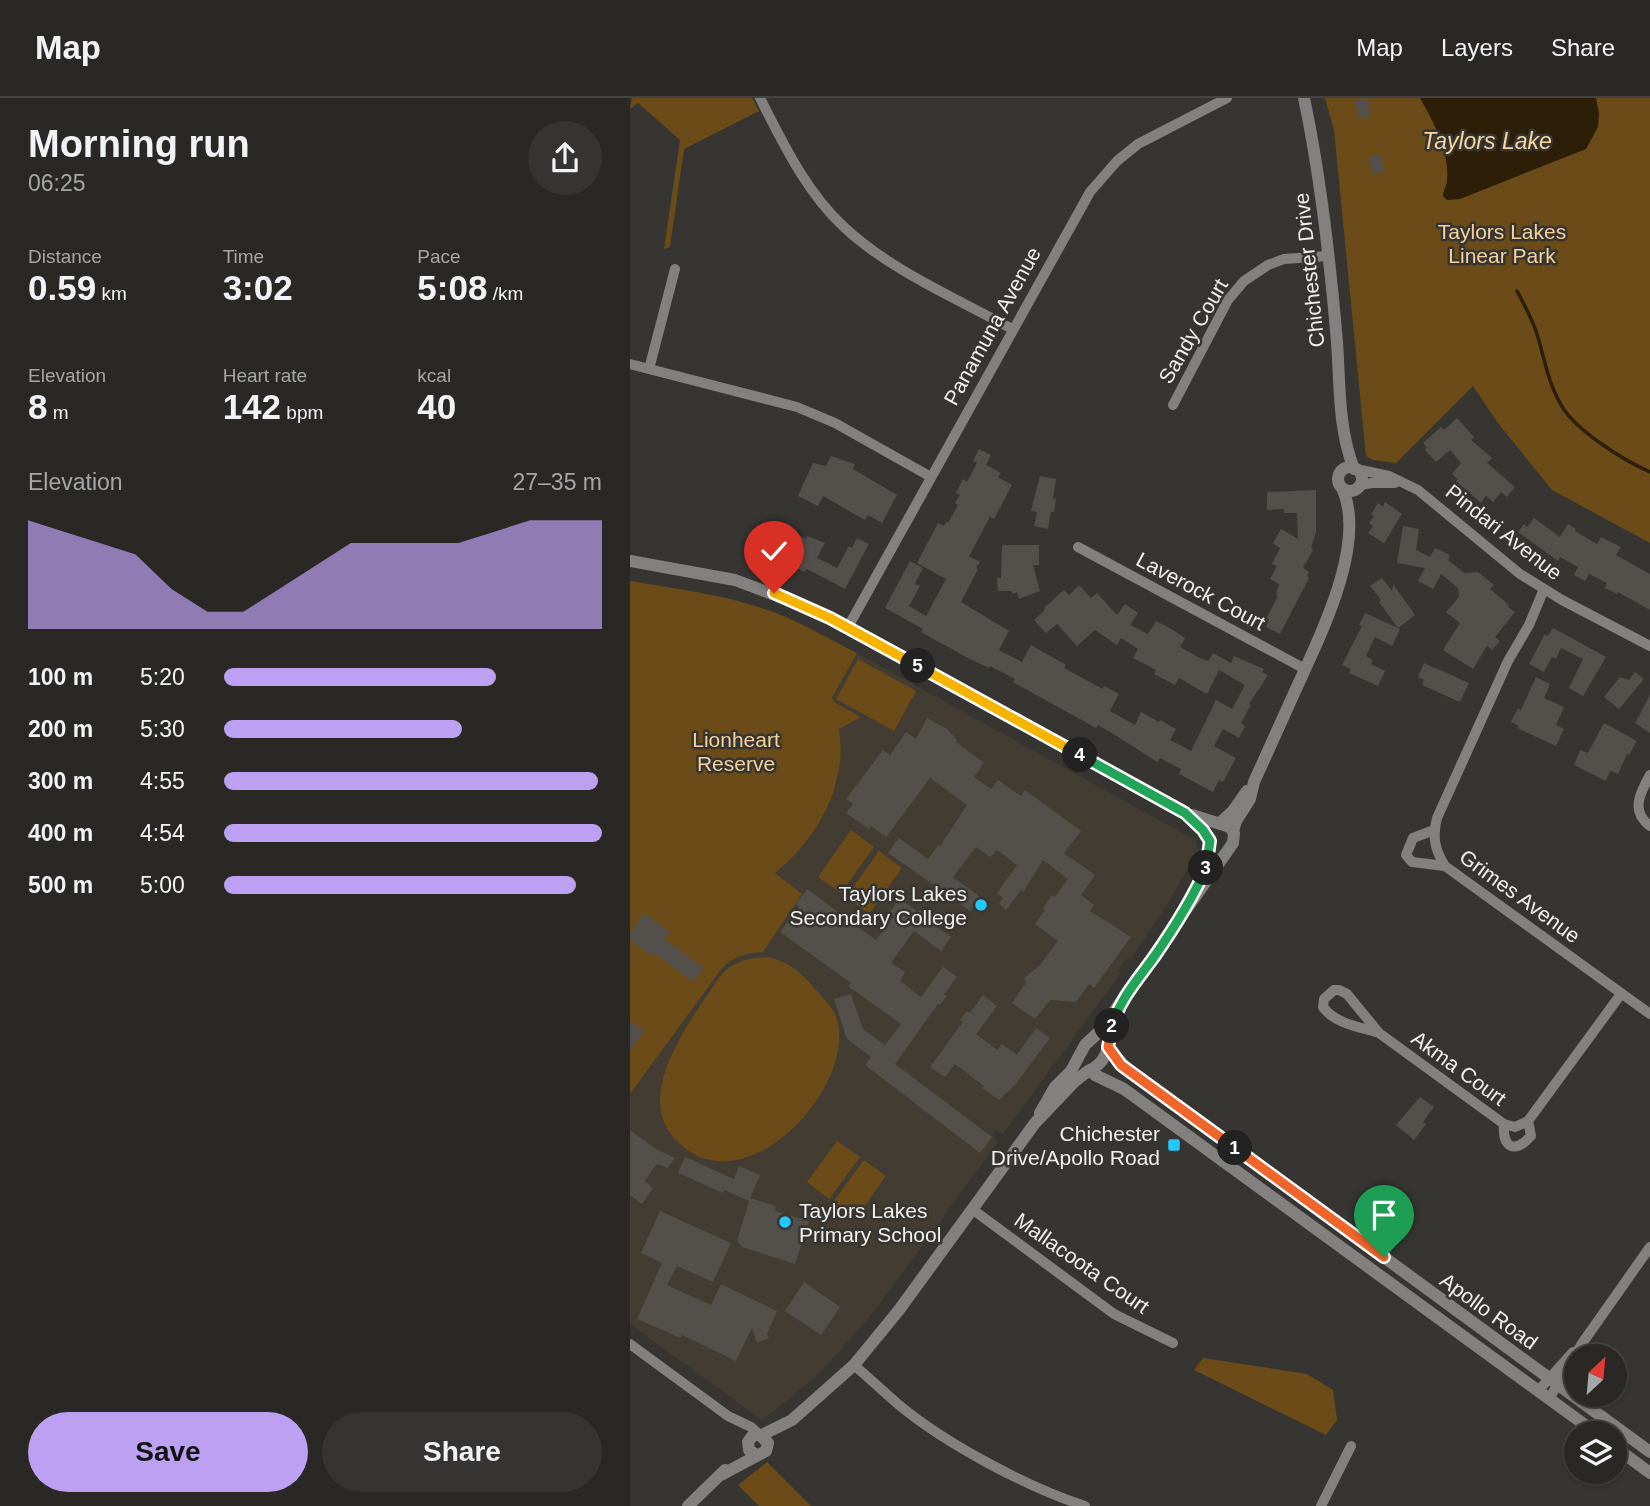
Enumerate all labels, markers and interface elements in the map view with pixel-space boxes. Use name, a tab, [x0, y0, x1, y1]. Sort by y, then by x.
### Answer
text: Map	[35, 29, 101, 66]
text: Map	[1356, 34, 1403, 61]
text: Layers	[1441, 34, 1513, 61]
text: Share	[1551, 34, 1615, 61]
button: share	[528, 121, 602, 195]
text: Morning run	[28, 123, 250, 165]
water label: Taylors Lake	[1422, 128, 1552, 154]
text: 06:25	[28, 170, 86, 196]
street label: Chichester Drive	[1289, 192, 1329, 348]
park label: Taylors Lakes Linear Park	[1438, 220, 1566, 267]
street label: Panamuna Avenue	[939, 243, 1045, 409]
text: Distance	[28, 246, 102, 267]
text: Time	[223, 246, 264, 267]
text: Pace	[417, 246, 461, 267]
text: 0.59	[28, 268, 96, 307]
text: 3:02	[223, 268, 293, 307]
text: 5:08	[417, 268, 487, 307]
street label: Sandy Court	[1154, 275, 1232, 387]
text: km	[96, 283, 127, 304]
text: /km	[487, 283, 523, 304]
text: Elevation	[28, 365, 106, 386]
text: Heart rate	[223, 365, 307, 386]
text: kcal	[417, 365, 451, 386]
text: 8	[28, 387, 47, 426]
text: 142	[223, 387, 281, 426]
text: 40	[417, 387, 456, 426]
text: m	[47, 402, 69, 423]
text: bpm	[281, 402, 323, 423]
text: Elevation	[28, 469, 123, 495]
text: 27–35 m	[512, 469, 602, 495]
street label: Pindari Avenue	[1441, 480, 1567, 584]
pin	[744, 521, 804, 593]
icon: check	[755, 532, 793, 570]
street label: Laverock Court	[1133, 547, 1269, 635]
pin: 5	[900, 648, 936, 684]
text: 5	[912, 655, 923, 676]
text: 100 m	[28, 664, 93, 690]
text: 5:20	[140, 664, 185, 690]
text: 200 m	[28, 716, 93, 742]
text: 5:30	[140, 716, 185, 742]
park label: Lionheart Reserve	[692, 728, 780, 775]
pin: 4	[1063, 738, 1098, 772]
text: 4	[1074, 744, 1085, 765]
text: 300 m	[28, 768, 93, 794]
text: 4:55	[140, 768, 185, 794]
text: 400 m	[28, 820, 93, 846]
text: 4:54	[140, 820, 185, 846]
street label: Grimes Avenue	[1455, 845, 1585, 947]
pin: 3	[1188, 850, 1224, 886]
text: 3	[1200, 857, 1211, 878]
text: 500 m	[28, 872, 93, 898]
text: 5:00	[140, 872, 185, 898]
place label: Taylors Lakes Secondary College	[790, 882, 967, 929]
marker: Taylors Lakes Secondary College	[973, 897, 989, 913]
pin: 2	[1094, 1009, 1130, 1044]
text: 2	[1106, 1015, 1117, 1036]
street label: Akma Court	[1407, 1026, 1511, 1110]
place label: Chichester Drive/Apollo Road	[991, 1122, 1160, 1169]
pin: 1	[1218, 1130, 1252, 1166]
marker: Chichester Drive/Apollo Road	[1166, 1137, 1182, 1153]
text: 1	[1229, 1137, 1240, 1158]
pin	[1354, 1185, 1414, 1257]
icon: arrive	[1365, 1196, 1403, 1234]
place label: Taylors Lakes Primary School	[799, 1199, 941, 1246]
street label: Mallacoota Court	[1010, 1208, 1154, 1318]
marker: Taylors Lakes Primary School	[777, 1214, 793, 1230]
street label: Apollo Road	[1436, 1268, 1542, 1354]
north arrow	[1564, 1344, 1628, 1407]
map controls	[1564, 1344, 1627, 1484]
button: Save	[28, 1412, 308, 1492]
button: Share	[322, 1412, 602, 1492]
button: layers	[1564, 1421, 1627, 1484]

